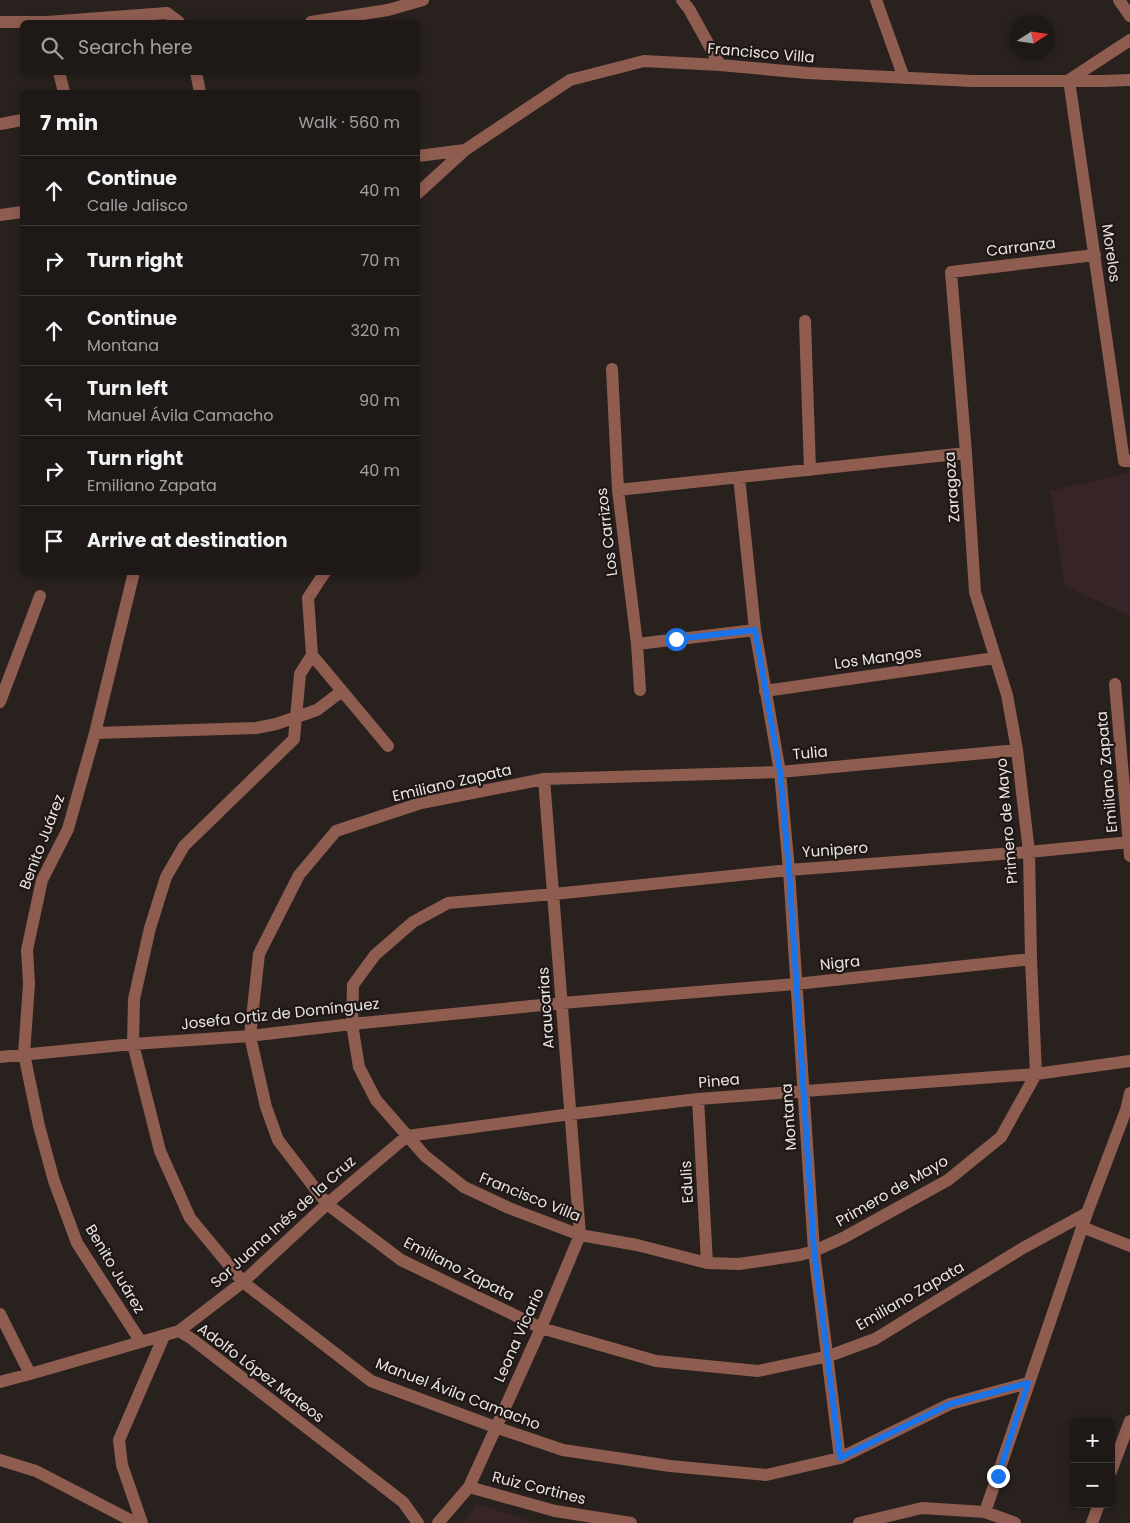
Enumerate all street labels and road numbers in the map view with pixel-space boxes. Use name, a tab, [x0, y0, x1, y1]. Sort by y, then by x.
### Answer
street label: Francisco Villa	[707, 37, 816, 68]
street label: Morelos	[1097, 222, 1126, 284]
street label: Carranza	[985, 232, 1057, 261]
street label: Zaragoza	[939, 451, 964, 523]
street label: Los Carrizos	[591, 487, 622, 577]
street label: Los Mangos	[833, 641, 923, 674]
street label: Emiliano Zapata	[1091, 711, 1122, 834]
street label: Tulia	[791, 741, 828, 764]
street label: Primero de Mayo	[991, 757, 1022, 885]
street label: Emiliano Zapata	[390, 759, 514, 806]
street label: Benito Juárez	[14, 791, 69, 892]
street label: Yunipero	[801, 837, 869, 862]
street label: Nigra	[819, 950, 861, 975]
street label: Araucarias	[532, 966, 559, 1050]
street label: Josefa Ortiz de Domínguez	[180, 993, 380, 1034]
street label: Pinea	[697, 1068, 741, 1093]
street label: Montana	[776, 1083, 801, 1151]
street label: Primero de Mayo	[832, 1150, 952, 1231]
street label: Sor Juana Inés de la Cruz	[206, 1151, 360, 1293]
street label: Edulis	[675, 1160, 698, 1204]
street label: Francisco Villa	[476, 1167, 584, 1226]
street label: Benito Juárez	[81, 1220, 150, 1317]
street label: Emiliano Zapata	[400, 1232, 518, 1306]
street label: Emiliano Zapata	[852, 1256, 968, 1335]
street label: Leona Vicario	[488, 1284, 549, 1385]
street label: Adolfo López Mateos	[194, 1318, 329, 1427]
street label: Manuel Ávila Camacho	[373, 1352, 544, 1435]
street label: Ruiz Cortines	[490, 1466, 588, 1509]

